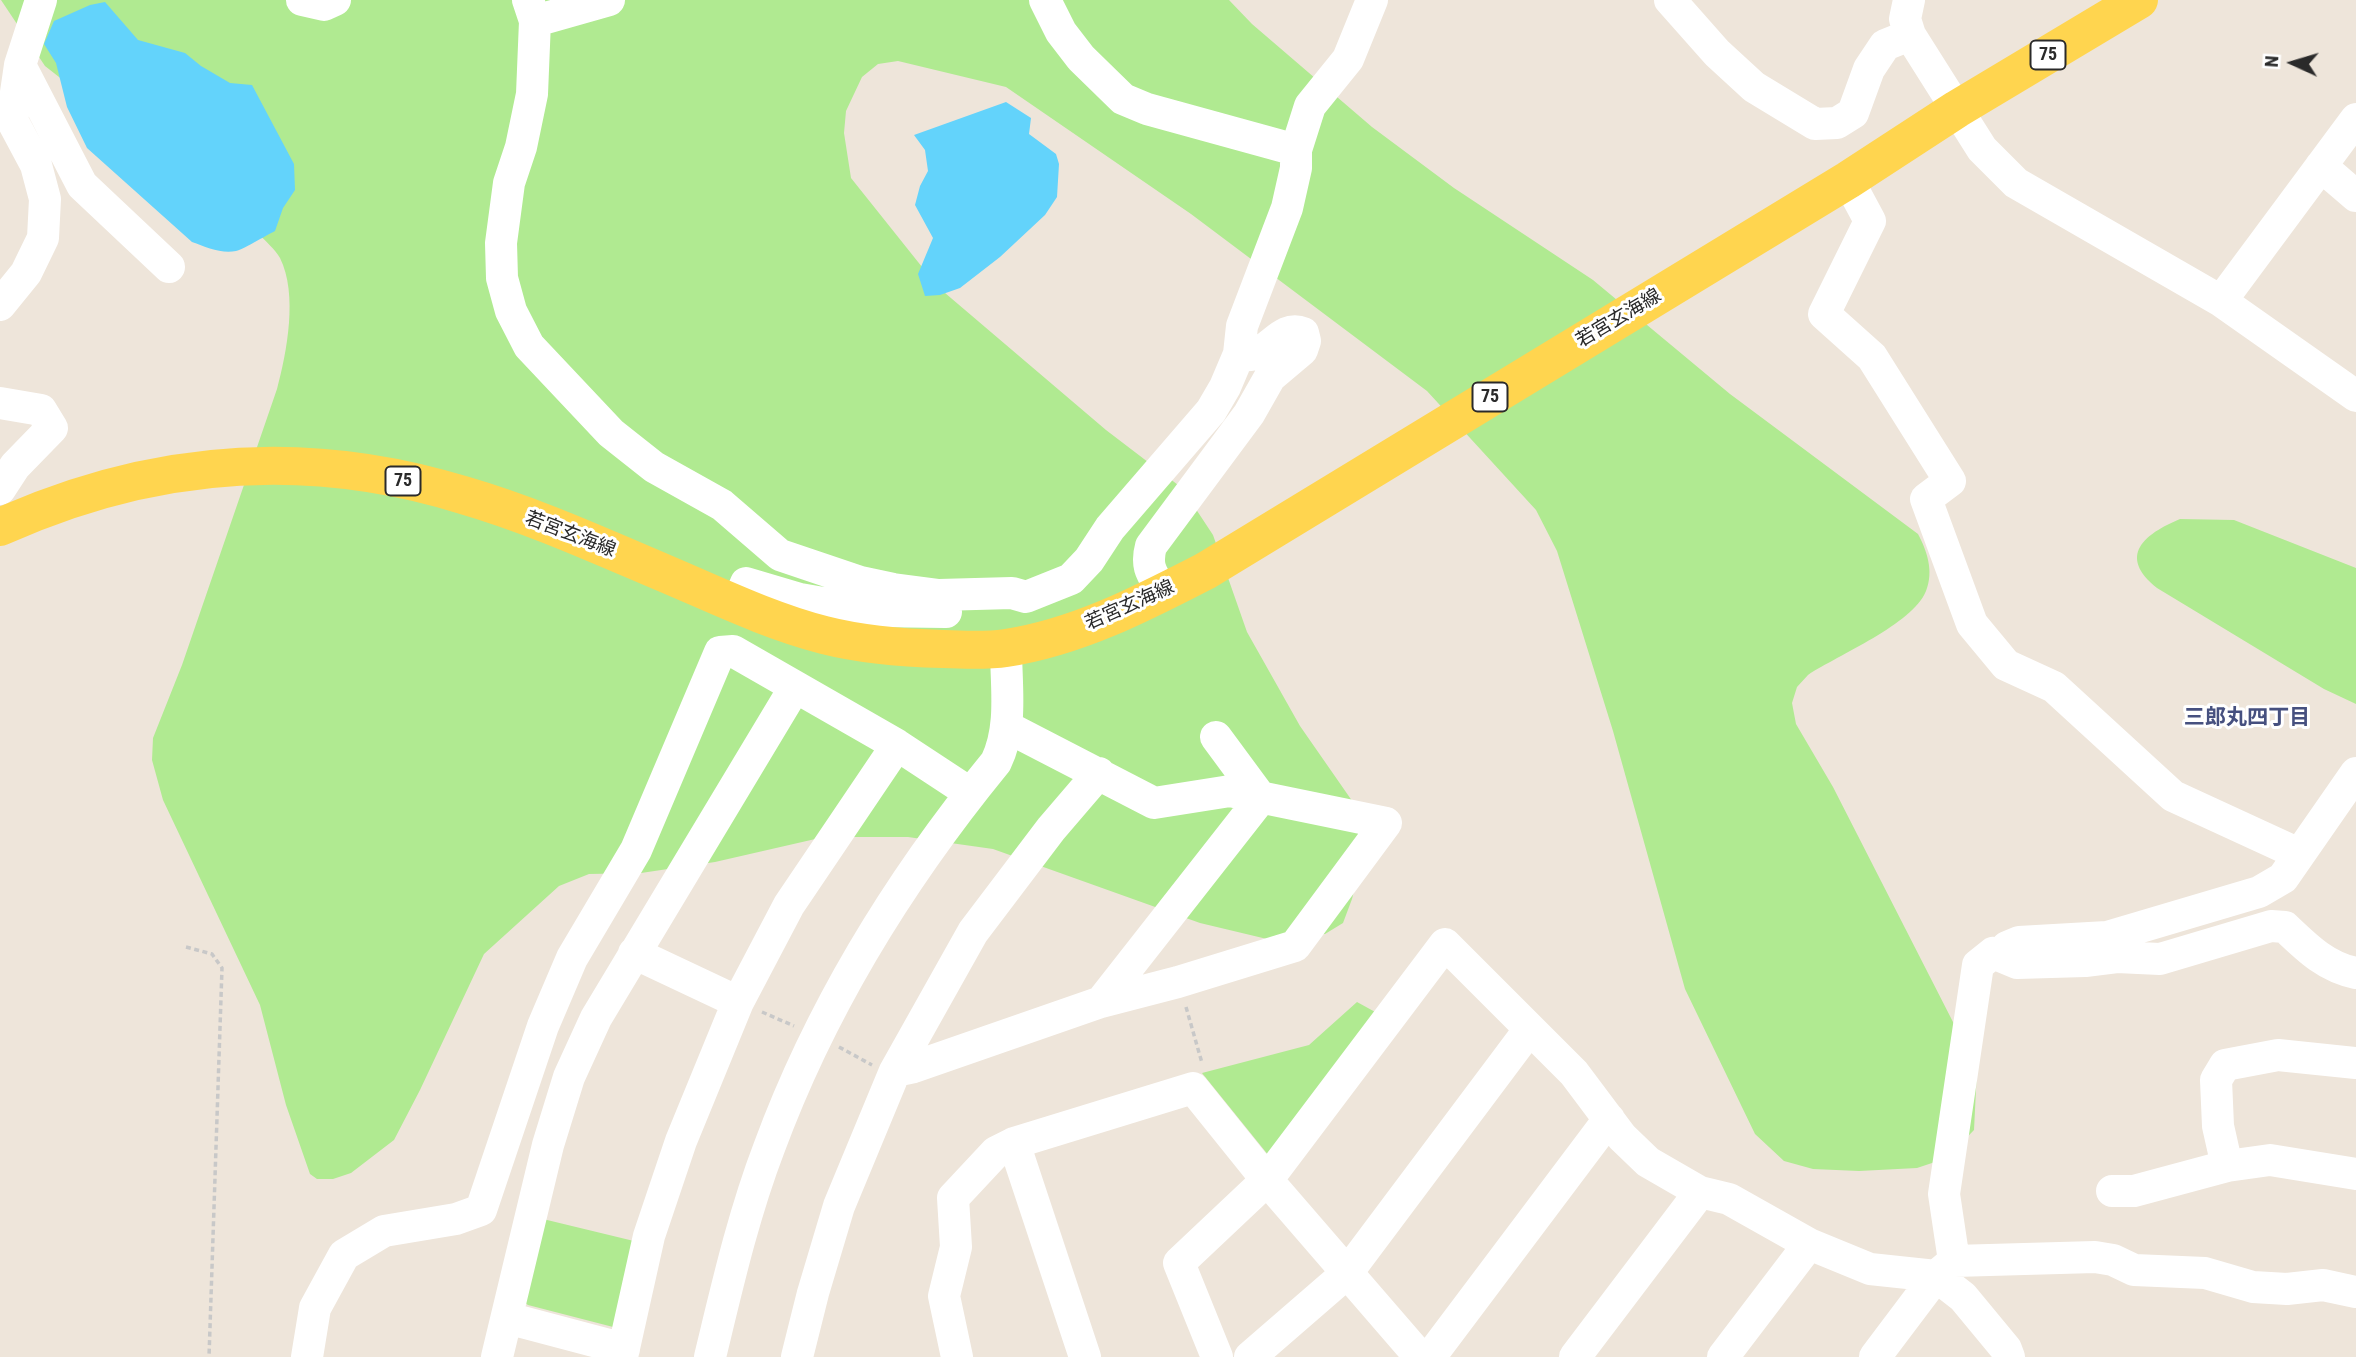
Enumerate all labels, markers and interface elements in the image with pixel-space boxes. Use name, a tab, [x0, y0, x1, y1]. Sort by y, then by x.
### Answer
north arrow	[2258, 28, 2328, 98]
road number: 75	[2030, 40, 2066, 70]
text: N	[2260, 55, 2283, 68]
street label: 若宮玄海線	[1572, 285, 1666, 353]
road number: 75	[1472, 382, 1508, 412]
road number: 75	[386, 466, 420, 495]
street label: 若宮玄海線	[522, 507, 618, 563]
street label: 若宮玄海線	[1082, 576, 1178, 636]
district label: 三郎丸四丁目	[2184, 706, 2310, 732]

